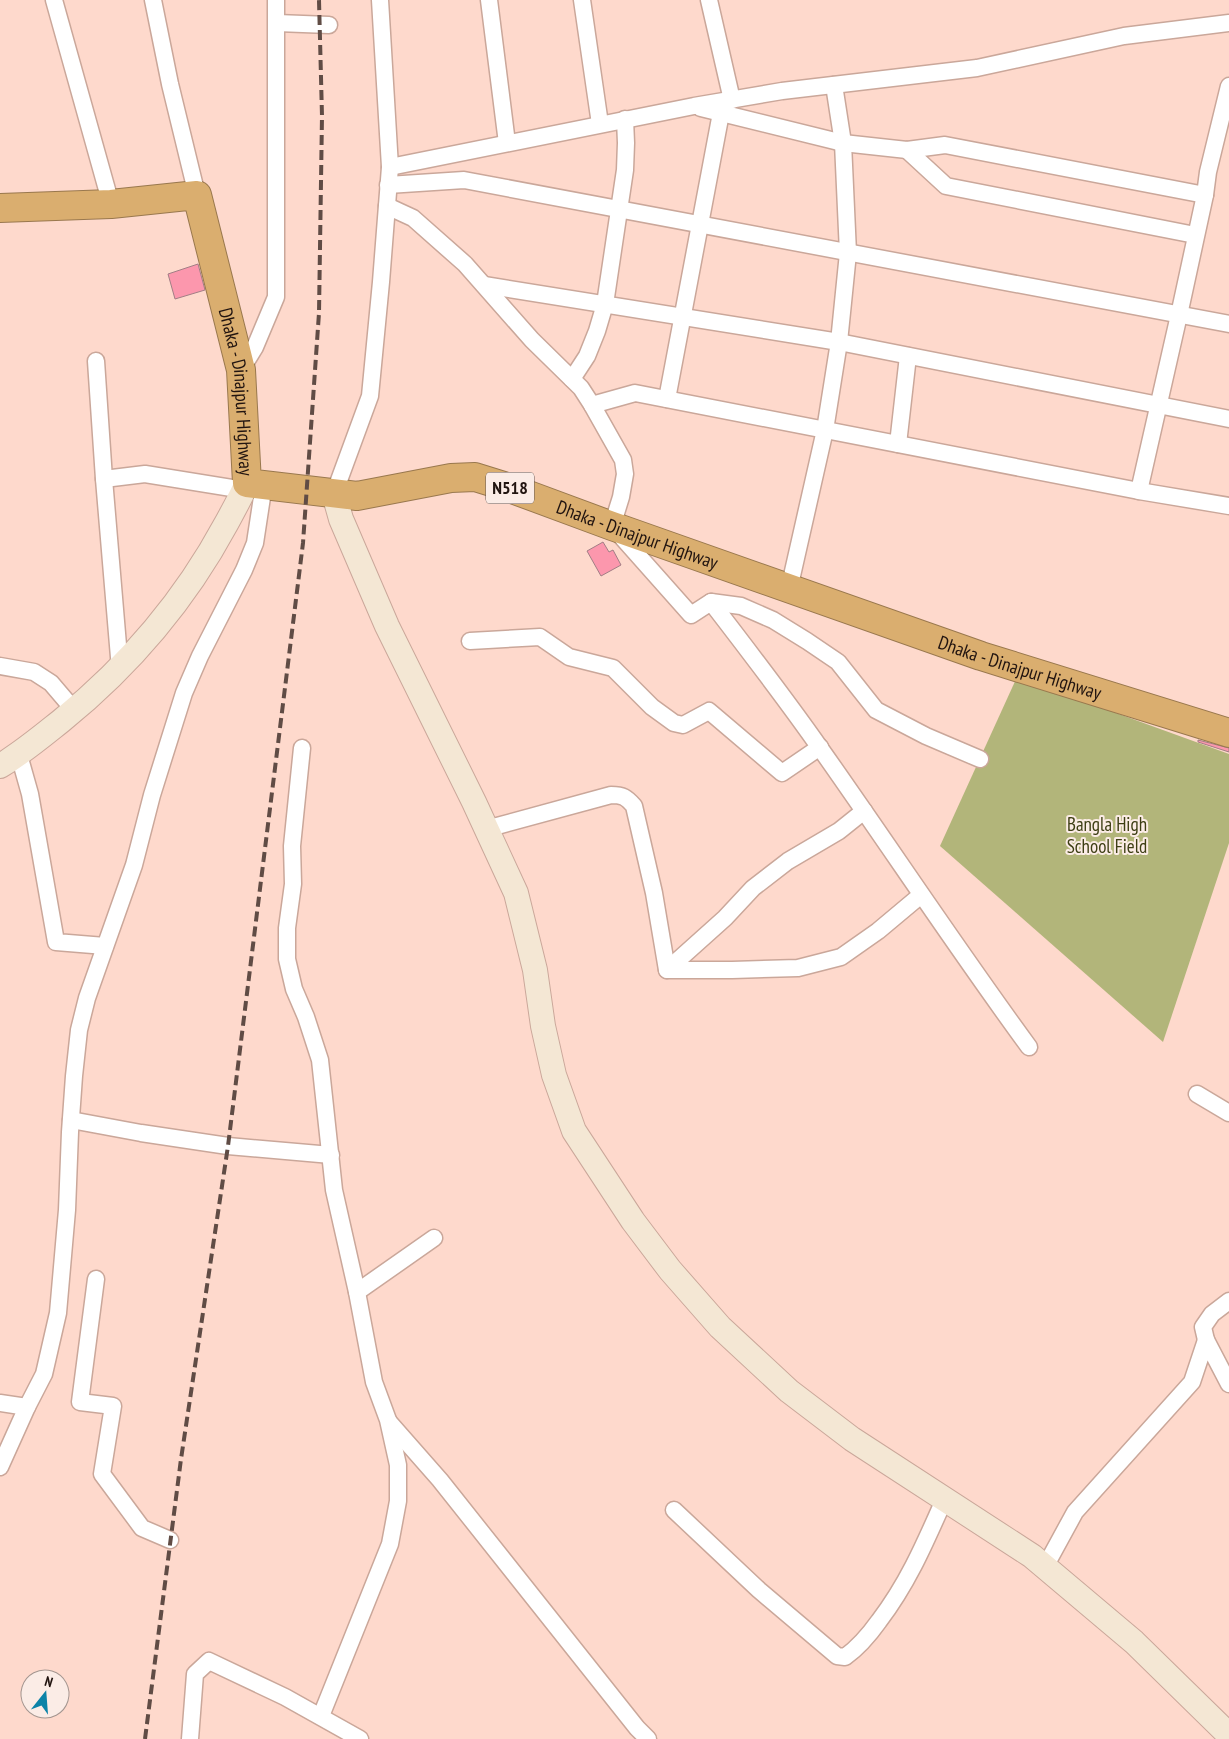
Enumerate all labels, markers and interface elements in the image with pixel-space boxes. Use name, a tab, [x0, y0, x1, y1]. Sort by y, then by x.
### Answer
street label: Dhaka - Dinajpur Highway	[214, 305, 259, 477]
road number: N518	[486, 472, 534, 503]
street label: Dhaka - Dinajpur Highway	[553, 495, 722, 575]
street label: Dhaka - Dinajpur Highway	[935, 630, 1105, 705]
park label: Bangla High School Field	[1067, 812, 1147, 858]
north arrow	[20, 1669, 70, 1719]
text: N	[43, 1672, 55, 1691]

